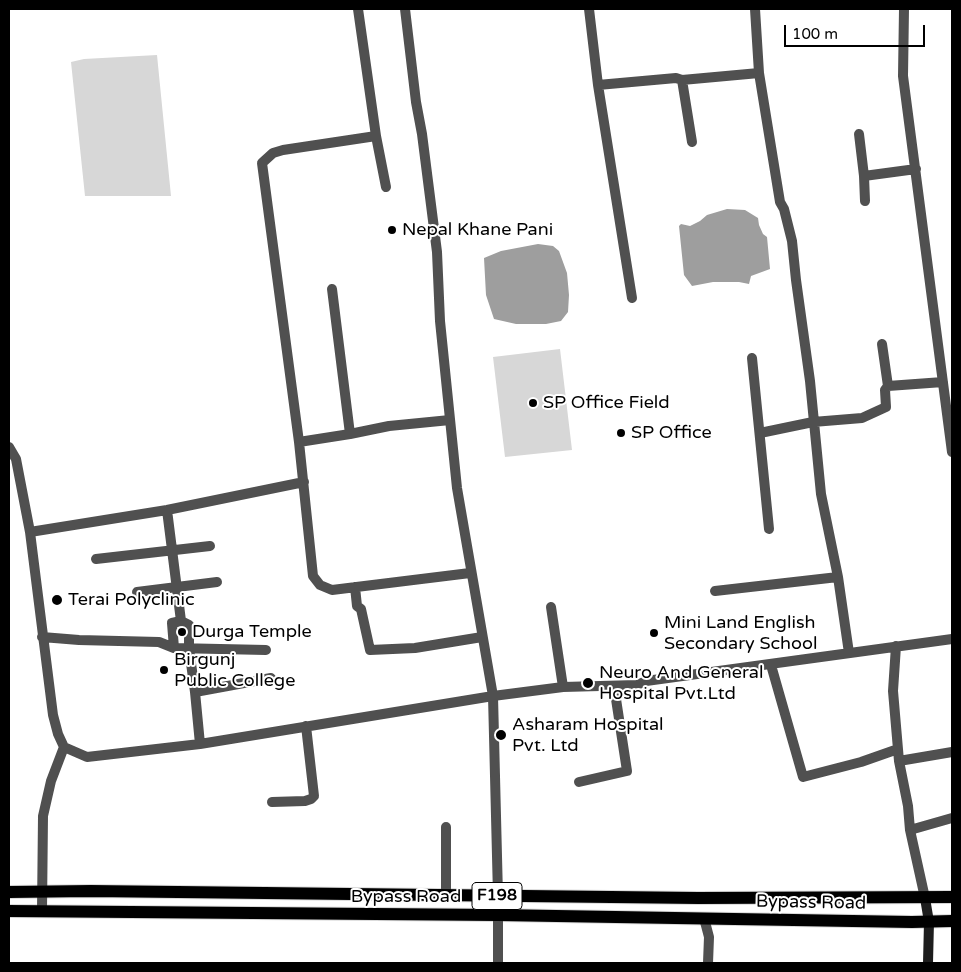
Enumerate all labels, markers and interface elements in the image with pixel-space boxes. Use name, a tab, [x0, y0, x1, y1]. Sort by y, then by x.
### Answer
scale bar	[786, 15, 927, 47]
text: 100 m	[792, 25, 838, 43]
place label: Nepal Khane Pani	[402, 219, 553, 241]
marker: Nepal Khane Pani	[386, 224, 398, 236]
place label: SP Office Field	[543, 392, 670, 414]
marker: SP Office Field	[527, 397, 539, 409]
place label: SP Office	[631, 422, 712, 444]
marker: SP Office	[615, 427, 627, 439]
place label: Terai Polyclinic	[68, 589, 195, 611]
marker: Terai Polyclinic	[50, 593, 64, 607]
place label: Mini Land English Secondary School	[664, 612, 817, 654]
place label: Durga Temple	[192, 621, 312, 643]
marker: Durga Temple	[176, 626, 188, 638]
marker: Mini Land English Secondary School	[648, 627, 660, 639]
place label: Birgunj Public College	[174, 649, 295, 692]
place label: Neuro And General Hospital Pvt.Ltd	[599, 662, 763, 704]
marker: Birgunj Public College	[158, 664, 170, 676]
marker: Neuro And General Hospital Pvt.Ltd	[581, 676, 595, 690]
place label: Asharam Hospital Pvt. Ltd	[512, 714, 664, 756]
marker: Asharam Hospital Pvt. Ltd	[494, 728, 508, 742]
road number: F198	[472, 882, 522, 909]
street label: Bypass Road	[351, 886, 461, 908]
street label: Bypass Road	[756, 891, 866, 915]

